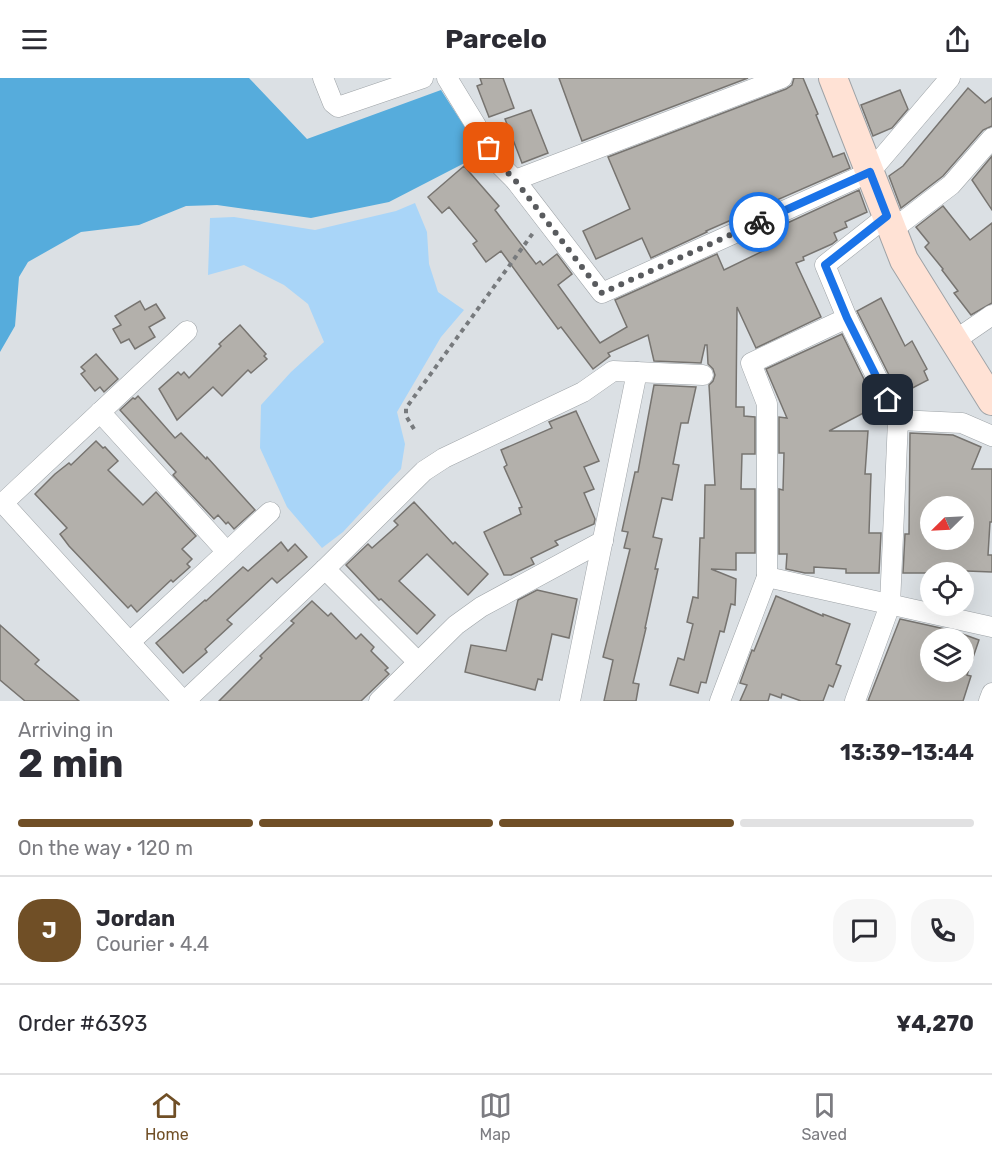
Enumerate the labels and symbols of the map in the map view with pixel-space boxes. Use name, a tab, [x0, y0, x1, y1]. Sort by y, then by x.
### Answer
pin	[463, 122, 514, 173]
courier	[729, 192, 789, 252]
pin	[862, 374, 913, 425]
north arrow	[920, 496, 974, 550]

